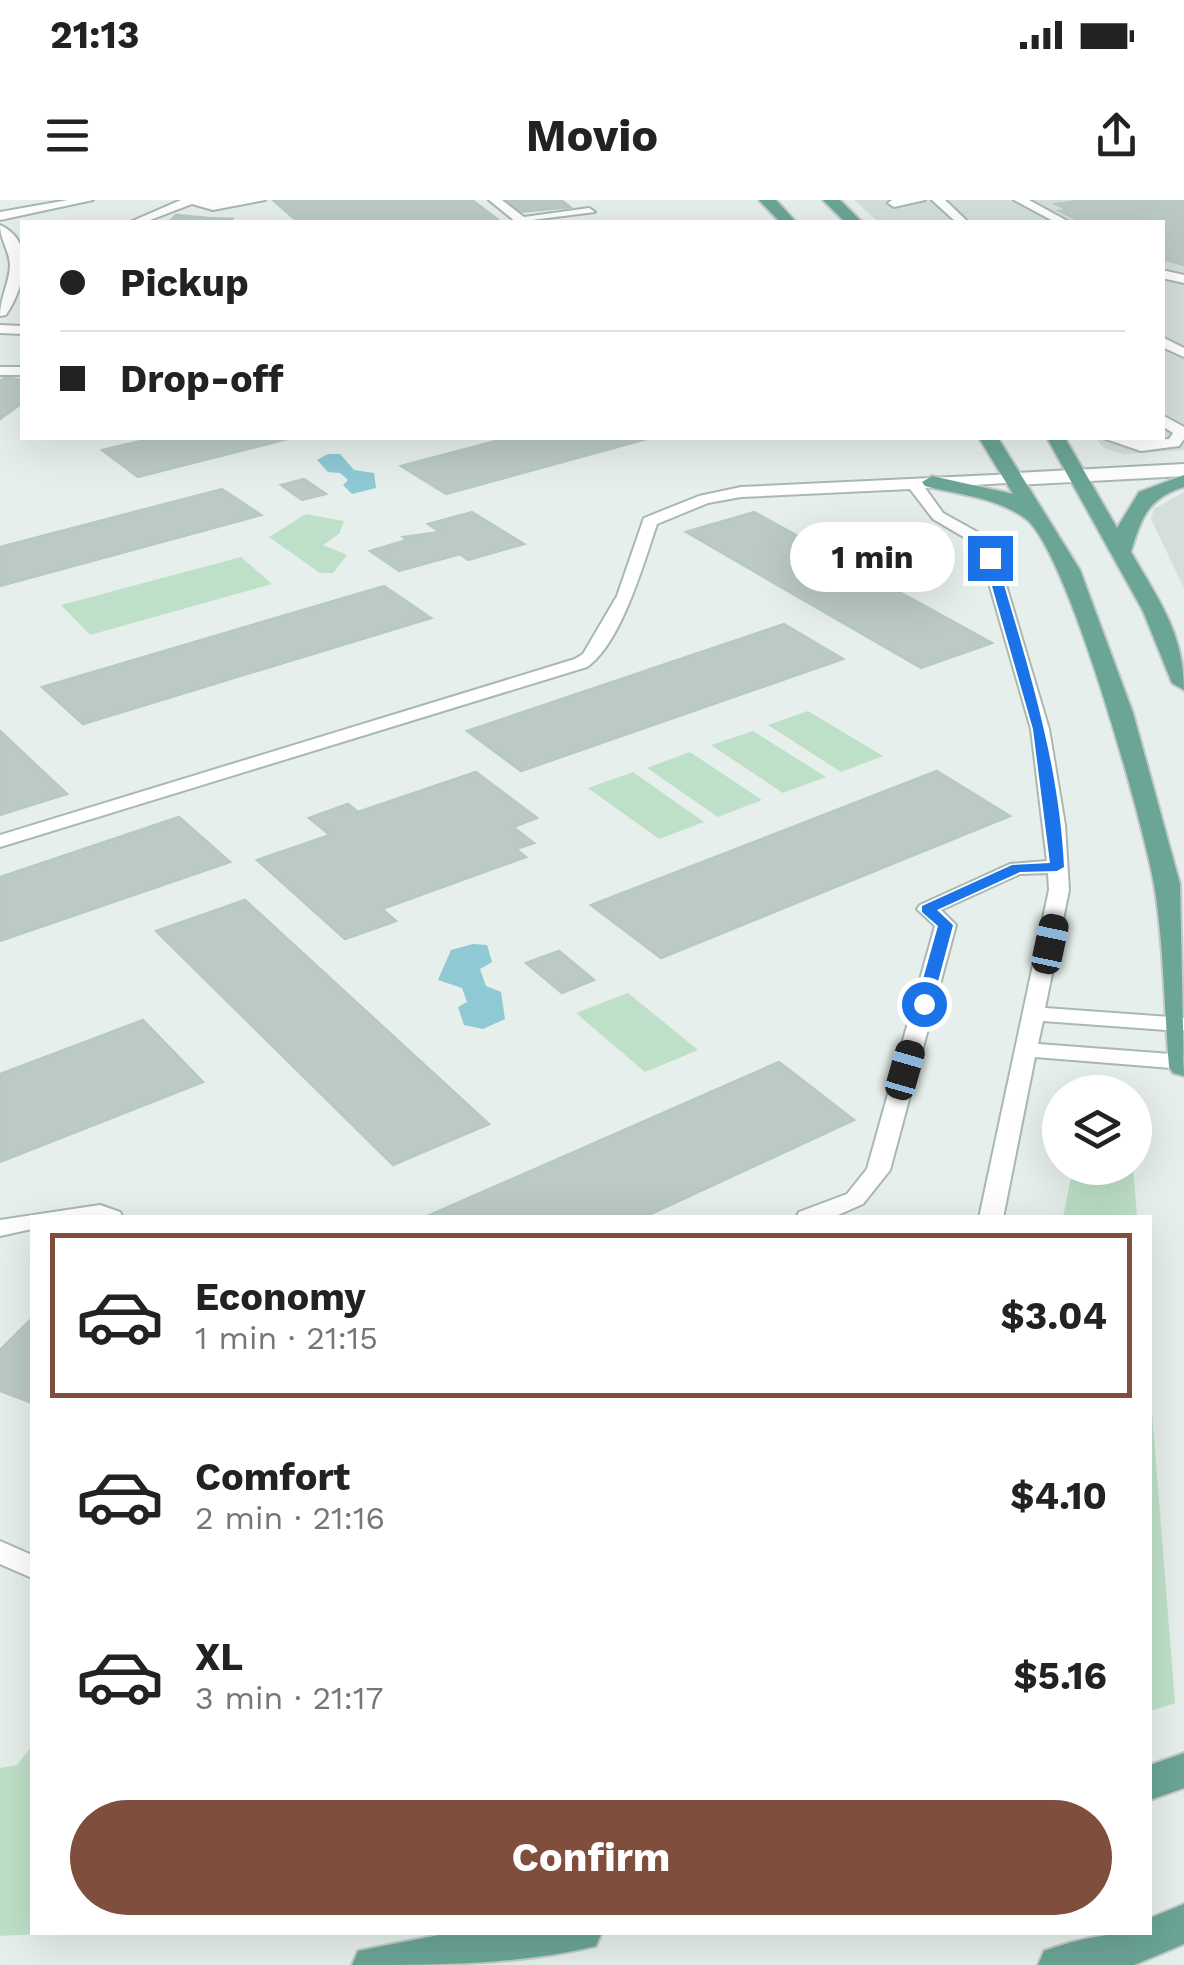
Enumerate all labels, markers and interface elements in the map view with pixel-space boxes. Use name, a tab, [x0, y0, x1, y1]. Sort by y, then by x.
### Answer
text: 21:13	[50, 13, 139, 57]
icon: menu	[40, 108, 95, 163]
icon: share	[1089, 108, 1144, 163]
text: Movio	[526, 109, 658, 162]
text: Pickup	[120, 261, 249, 305]
text: Drop-off	[120, 357, 284, 401]
callout: 1 min	[790, 523, 955, 593]
route end	[968, 536, 1013, 581]
text: 1 min	[831, 538, 914, 576]
car	[1029, 912, 1071, 976]
route start	[902, 982, 947, 1027]
car	[882, 1037, 928, 1103]
map controls	[1042, 1075, 1152, 1185]
button: layers	[1042, 1075, 1152, 1185]
icon: car	[75, 1271, 165, 1361]
text: Economy	[195, 1275, 366, 1319]
text: $3.04	[1000, 1294, 1107, 1338]
text: 1 min · 21:15	[195, 1319, 378, 1357]
icon: car	[75, 1451, 165, 1541]
text: Comfort	[195, 1455, 350, 1499]
text: $4.10	[1010, 1474, 1107, 1518]
text: 2 min · 21:16	[195, 1499, 385, 1537]
icon: car	[75, 1631, 165, 1721]
text: XL	[195, 1635, 243, 1679]
text: $5.16	[1014, 1654, 1107, 1698]
text: 3 min · 21:17	[195, 1679, 383, 1717]
button: Confirm	[70, 1800, 1112, 1915]

